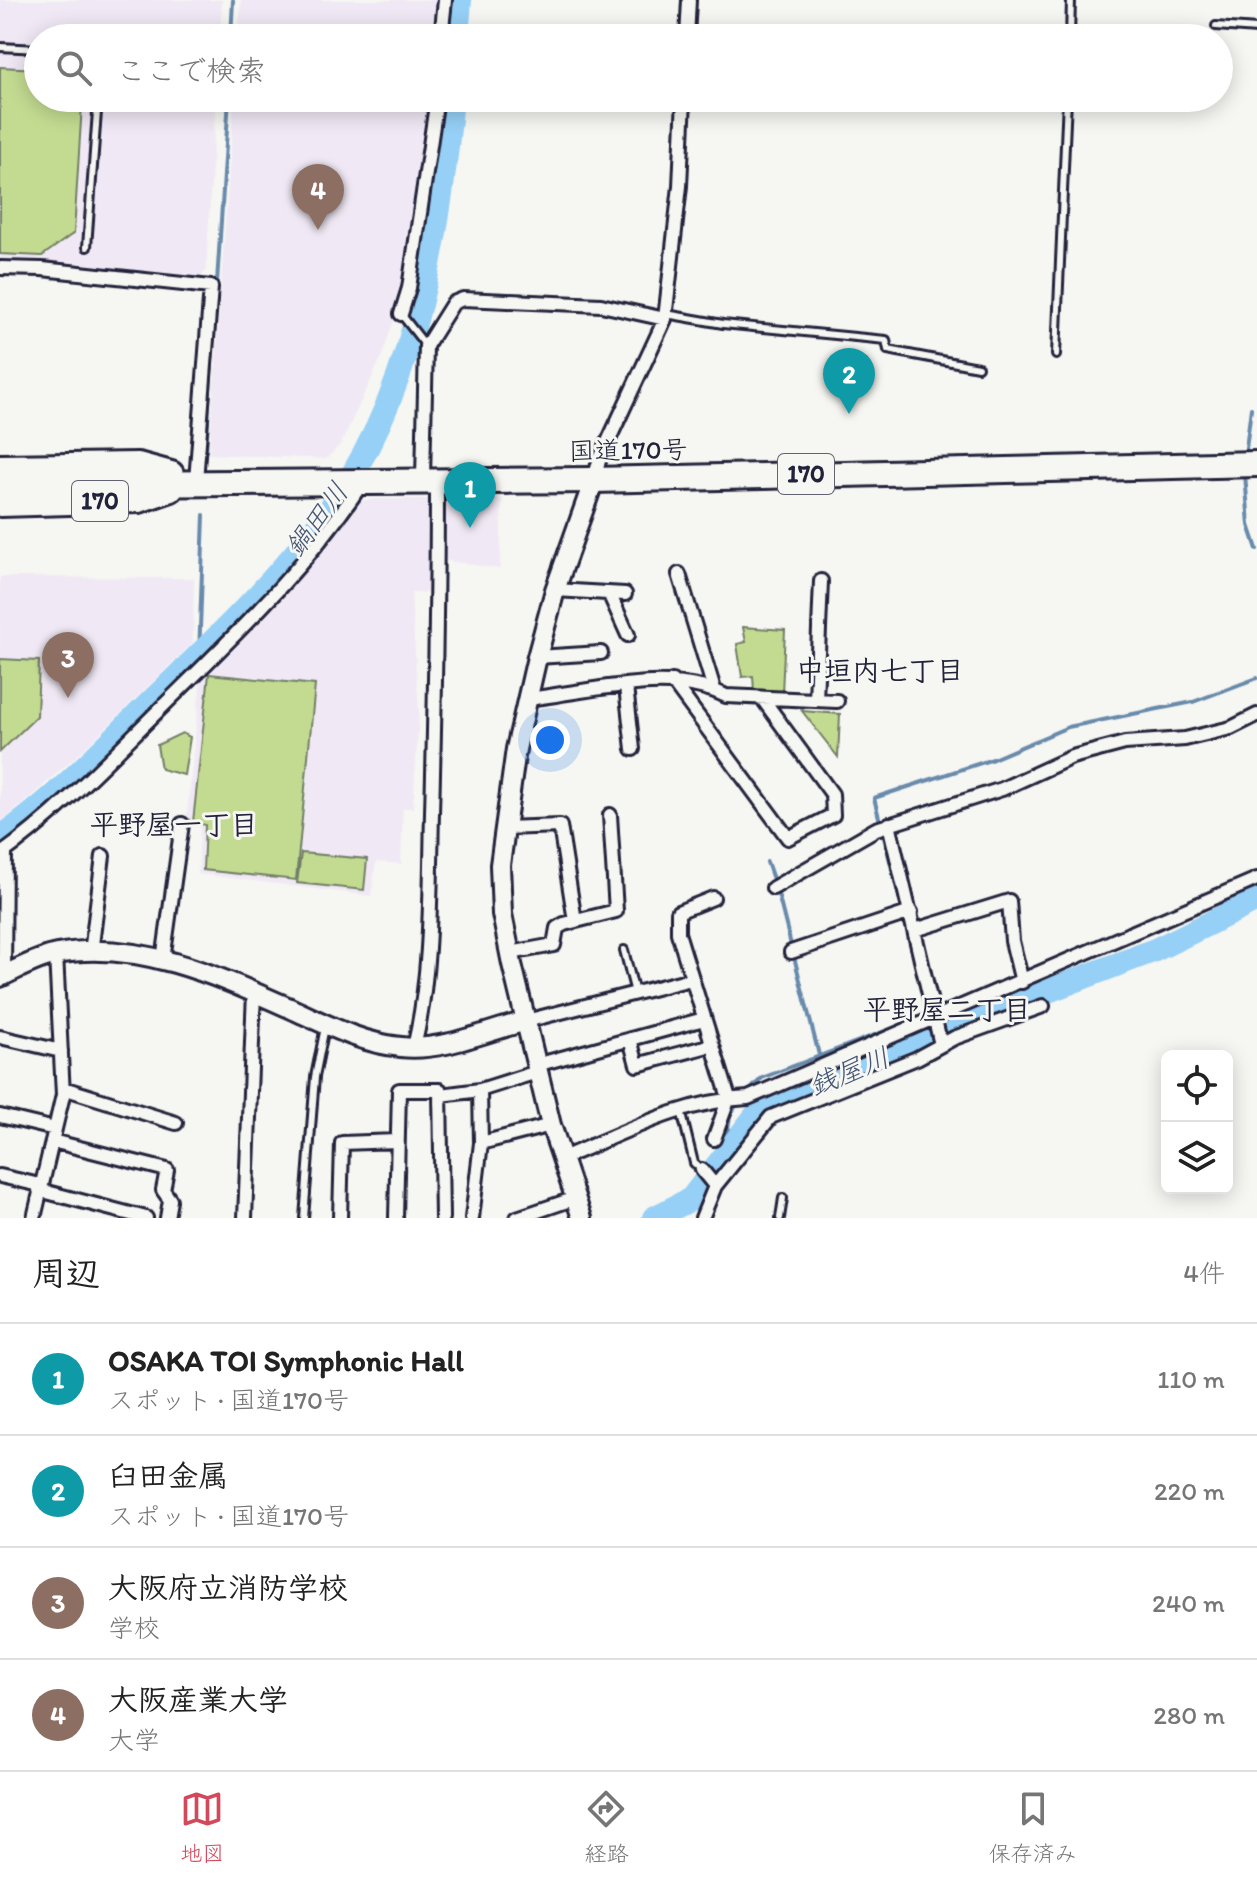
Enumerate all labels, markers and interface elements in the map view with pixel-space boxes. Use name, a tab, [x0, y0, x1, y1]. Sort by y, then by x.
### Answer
search box	[24, 24, 1233, 112]
icon: search	[52, 46, 96, 90]
text: ここで検索	[116, 52, 266, 89]
pin: 4	[292, 164, 344, 230]
pin: 2	[823, 348, 875, 414]
street label: 国道170号	[568, 433, 688, 467]
road number: 170	[778, 454, 834, 494]
pin: 1	[444, 462, 496, 528]
water label: 鍋田川	[277, 475, 355, 563]
road number: 170	[72, 481, 128, 521]
pin: 3	[42, 632, 94, 698]
district label: 中垣内七丁目	[796, 653, 964, 687]
your location	[530, 720, 570, 760]
district label: 平野屋一丁目	[90, 807, 258, 841]
district label: 平野屋二丁目	[863, 992, 1031, 1026]
water label: 銭屋川	[804, 1040, 894, 1102]
map controls	[1161, 1050, 1233, 1194]
button: locate	[1161, 1050, 1233, 1122]
button: layers	[1161, 1122, 1233, 1194]
text: 周辺	[32, 1253, 100, 1294]
text: 4件	[1183, 1257, 1225, 1289]
text: OSAKA TOI Symphonic Hall	[108, 1342, 464, 1379]
text: 1	[52, 1363, 64, 1395]
text: 110 m	[1157, 1363, 1225, 1395]
text: スポット · 国道170号	[108, 1384, 349, 1416]
text: 臼田金属	[108, 1457, 228, 1494]
text: 2	[51, 1475, 65, 1507]
text: 220 m	[1154, 1475, 1225, 1507]
text: スポット · 国道170号	[108, 1500, 349, 1532]
text: 大阪府立消防学校	[108, 1569, 348, 1606]
text: 3	[51, 1587, 65, 1619]
text: 240 m	[1152, 1587, 1225, 1619]
text: 学校	[108, 1612, 160, 1644]
text: 大阪産業大学	[108, 1681, 288, 1718]
text: 4	[50, 1699, 66, 1731]
text: 280 m	[1153, 1699, 1225, 1731]
text: 大学	[108, 1724, 160, 1756]
tab: 地図	[180, 1787, 224, 1867]
tab: 経路	[584, 1787, 629, 1867]
tab: 保存済み	[989, 1787, 1077, 1867]

